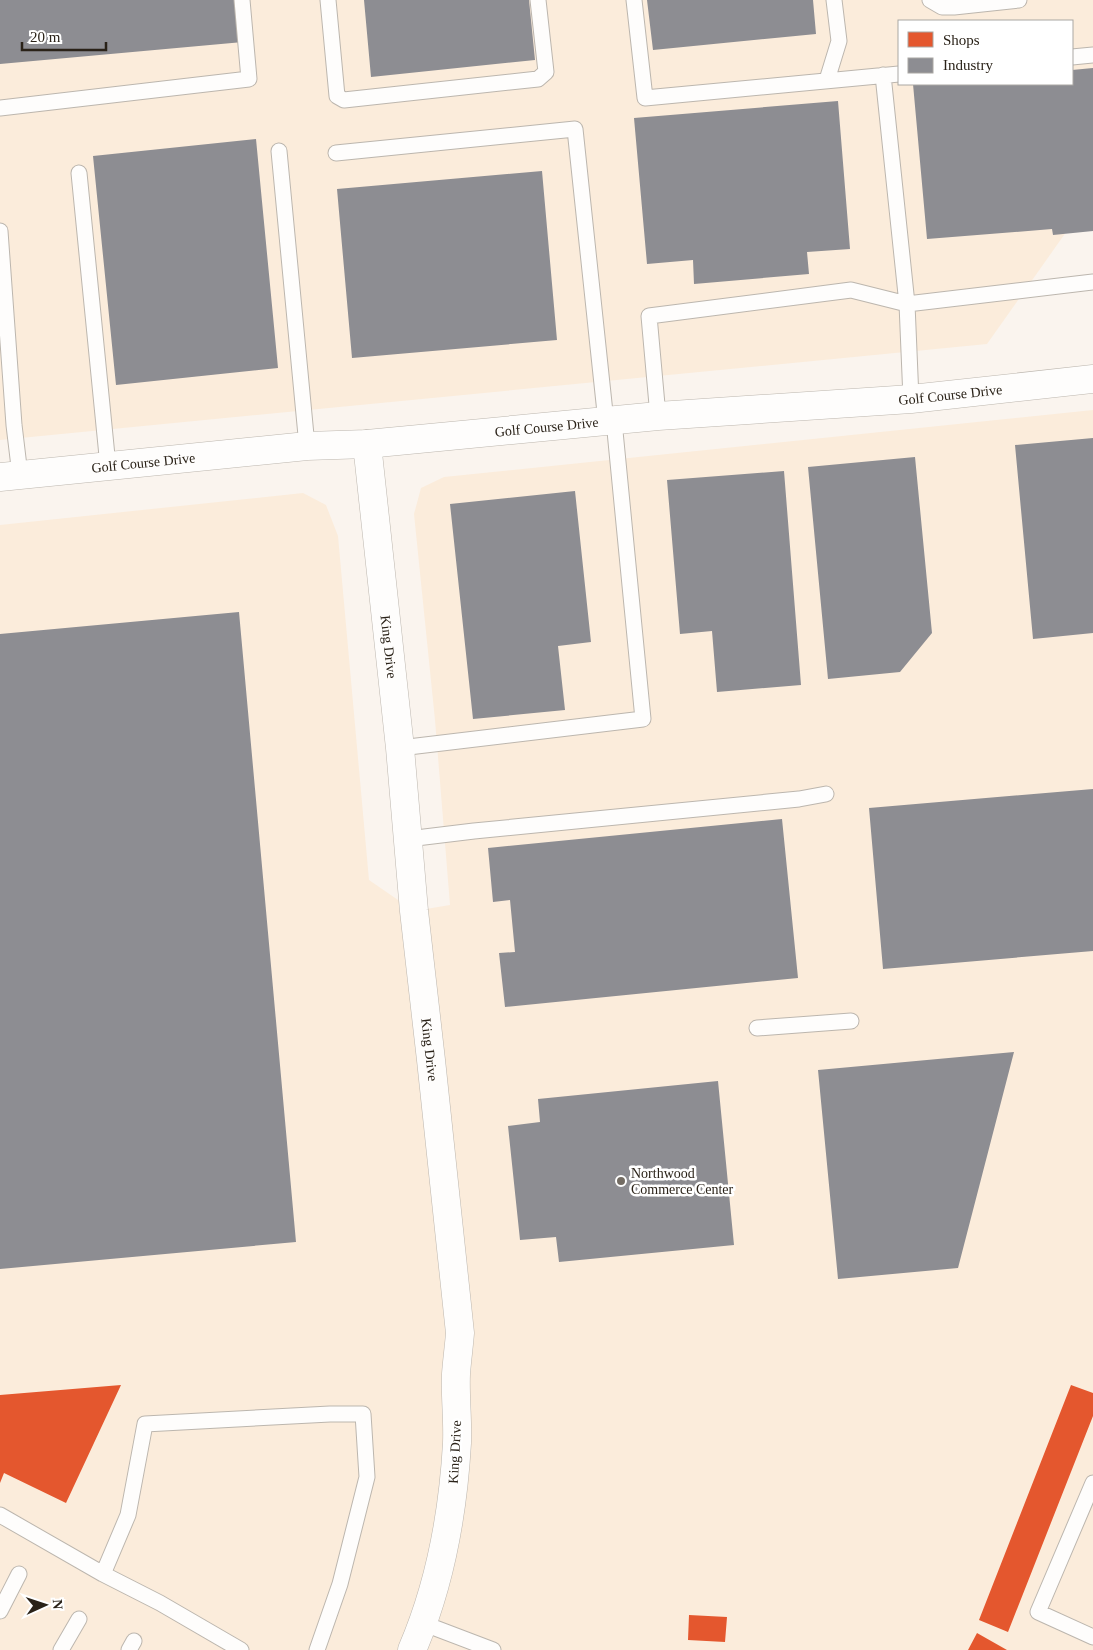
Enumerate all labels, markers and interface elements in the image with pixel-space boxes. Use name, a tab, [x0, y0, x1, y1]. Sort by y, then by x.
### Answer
scale bar	[22, 20, 106, 52]
legend	[898, 20, 1073, 85]
text: 20 m	[30, 29, 61, 45]
text: Shops	[943, 32, 980, 48]
text: Industry	[943, 57, 993, 73]
street label: Golf Course Drive	[898, 382, 1003, 407]
street label: Golf Course Drive	[494, 414, 599, 439]
street label: Golf Course Drive	[91, 450, 196, 475]
street label: King Drive	[378, 614, 400, 679]
street label: King Drive	[419, 1017, 441, 1082]
place label: Northwood Commerce Center	[631, 1166, 734, 1197]
marker: Northwood Commerce Center	[615, 1175, 627, 1187]
street label: King Drive	[446, 1420, 464, 1484]
north arrow	[20, 1580, 70, 1630]
text: N	[50, 1599, 65, 1610]

